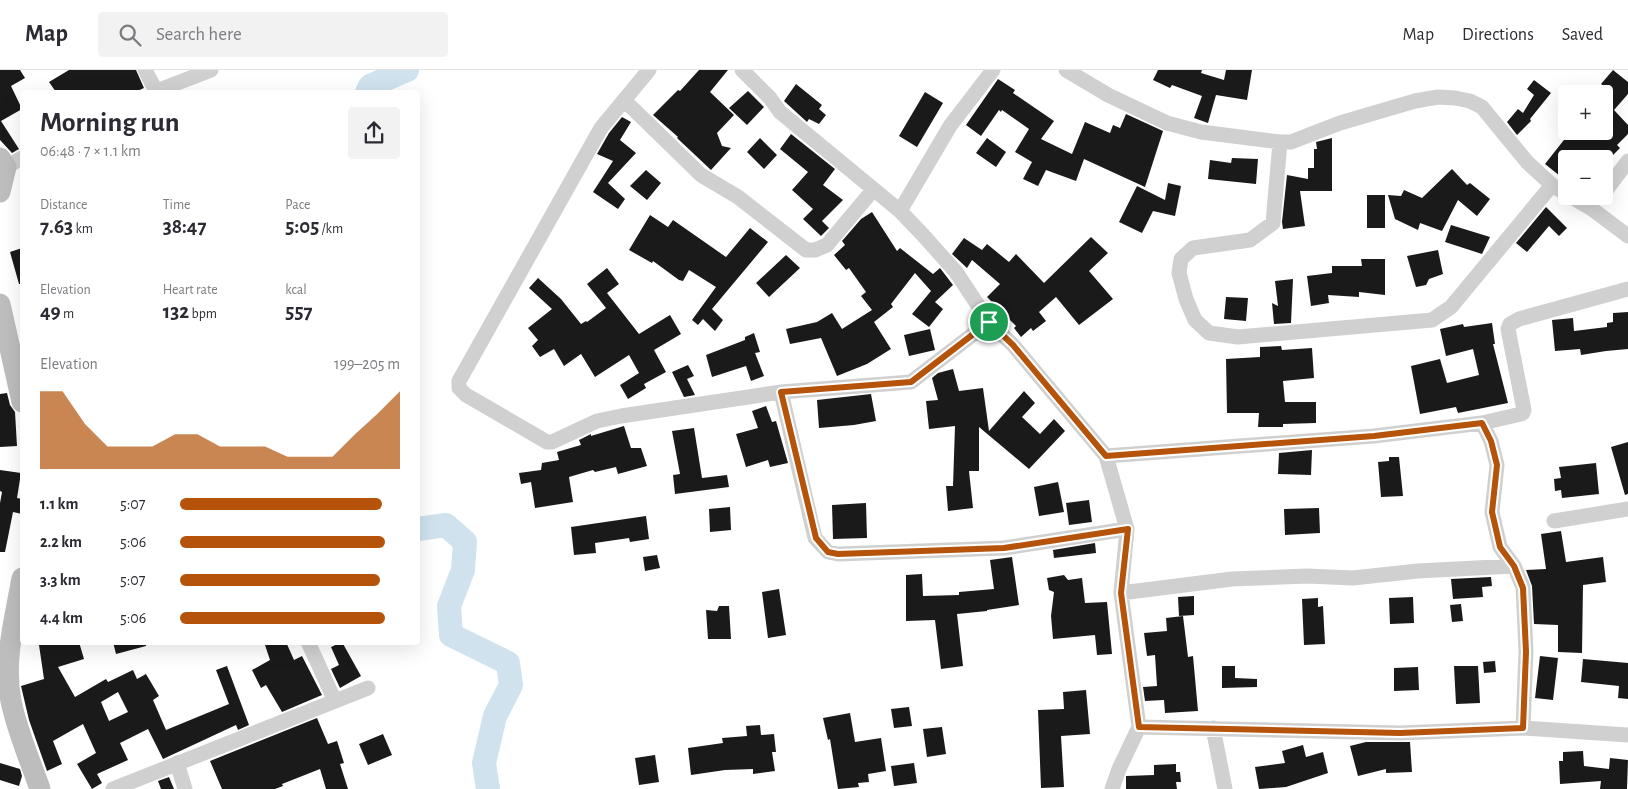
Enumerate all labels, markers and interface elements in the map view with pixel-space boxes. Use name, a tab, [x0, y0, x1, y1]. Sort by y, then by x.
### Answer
search box	[98, 12, 448, 57]
icon: search	[116, 21, 144, 49]
text: Map	[25, 22, 68, 46]
text: Search here	[156, 25, 242, 44]
text: Map	[1403, 26, 1434, 44]
text: Directions	[1462, 26, 1534, 44]
text: Saved	[1562, 26, 1603, 44]
map controls	[1558, 85, 1613, 205]
button: +	[1558, 85, 1613, 140]
button: share	[348, 107, 400, 159]
text: Morning run	[40, 109, 180, 137]
text: 06:48 · 7 × 1.1 km	[40, 143, 141, 159]
button: −	[1558, 150, 1613, 205]
text: Distance	[40, 198, 87, 212]
text: Time	[163, 198, 191, 212]
text: Pace	[285, 198, 311, 212]
text: 7.63	[40, 216, 73, 237]
text: 38:47	[163, 216, 207, 237]
text: 5:05	[285, 216, 319, 237]
text: km	[73, 222, 93, 236]
text: /km	[319, 222, 343, 236]
text: Elevation	[40, 283, 91, 297]
text: Heart rate	[163, 283, 218, 297]
text: kcal	[285, 283, 307, 297]
text: 49	[40, 301, 61, 322]
text: 132	[163, 301, 189, 322]
text: 557	[285, 301, 313, 322]
pin	[968, 301, 1010, 343]
text: m	[61, 307, 74, 321]
text: bpm	[189, 307, 217, 321]
icon: arrive	[975, 308, 1003, 336]
text: Elevation	[40, 356, 98, 372]
text: 199–205 m	[334, 356, 400, 372]
text: 1.1 km	[40, 496, 78, 512]
text: 5:07	[120, 496, 145, 512]
text: 2.2 km	[40, 534, 82, 550]
text: 5:06	[120, 534, 146, 550]
text: 3.3 km	[40, 572, 81, 588]
text: 5:07	[120, 572, 145, 588]
text: 4.4 km	[40, 610, 83, 626]
text: 5:06	[120, 610, 146, 626]

